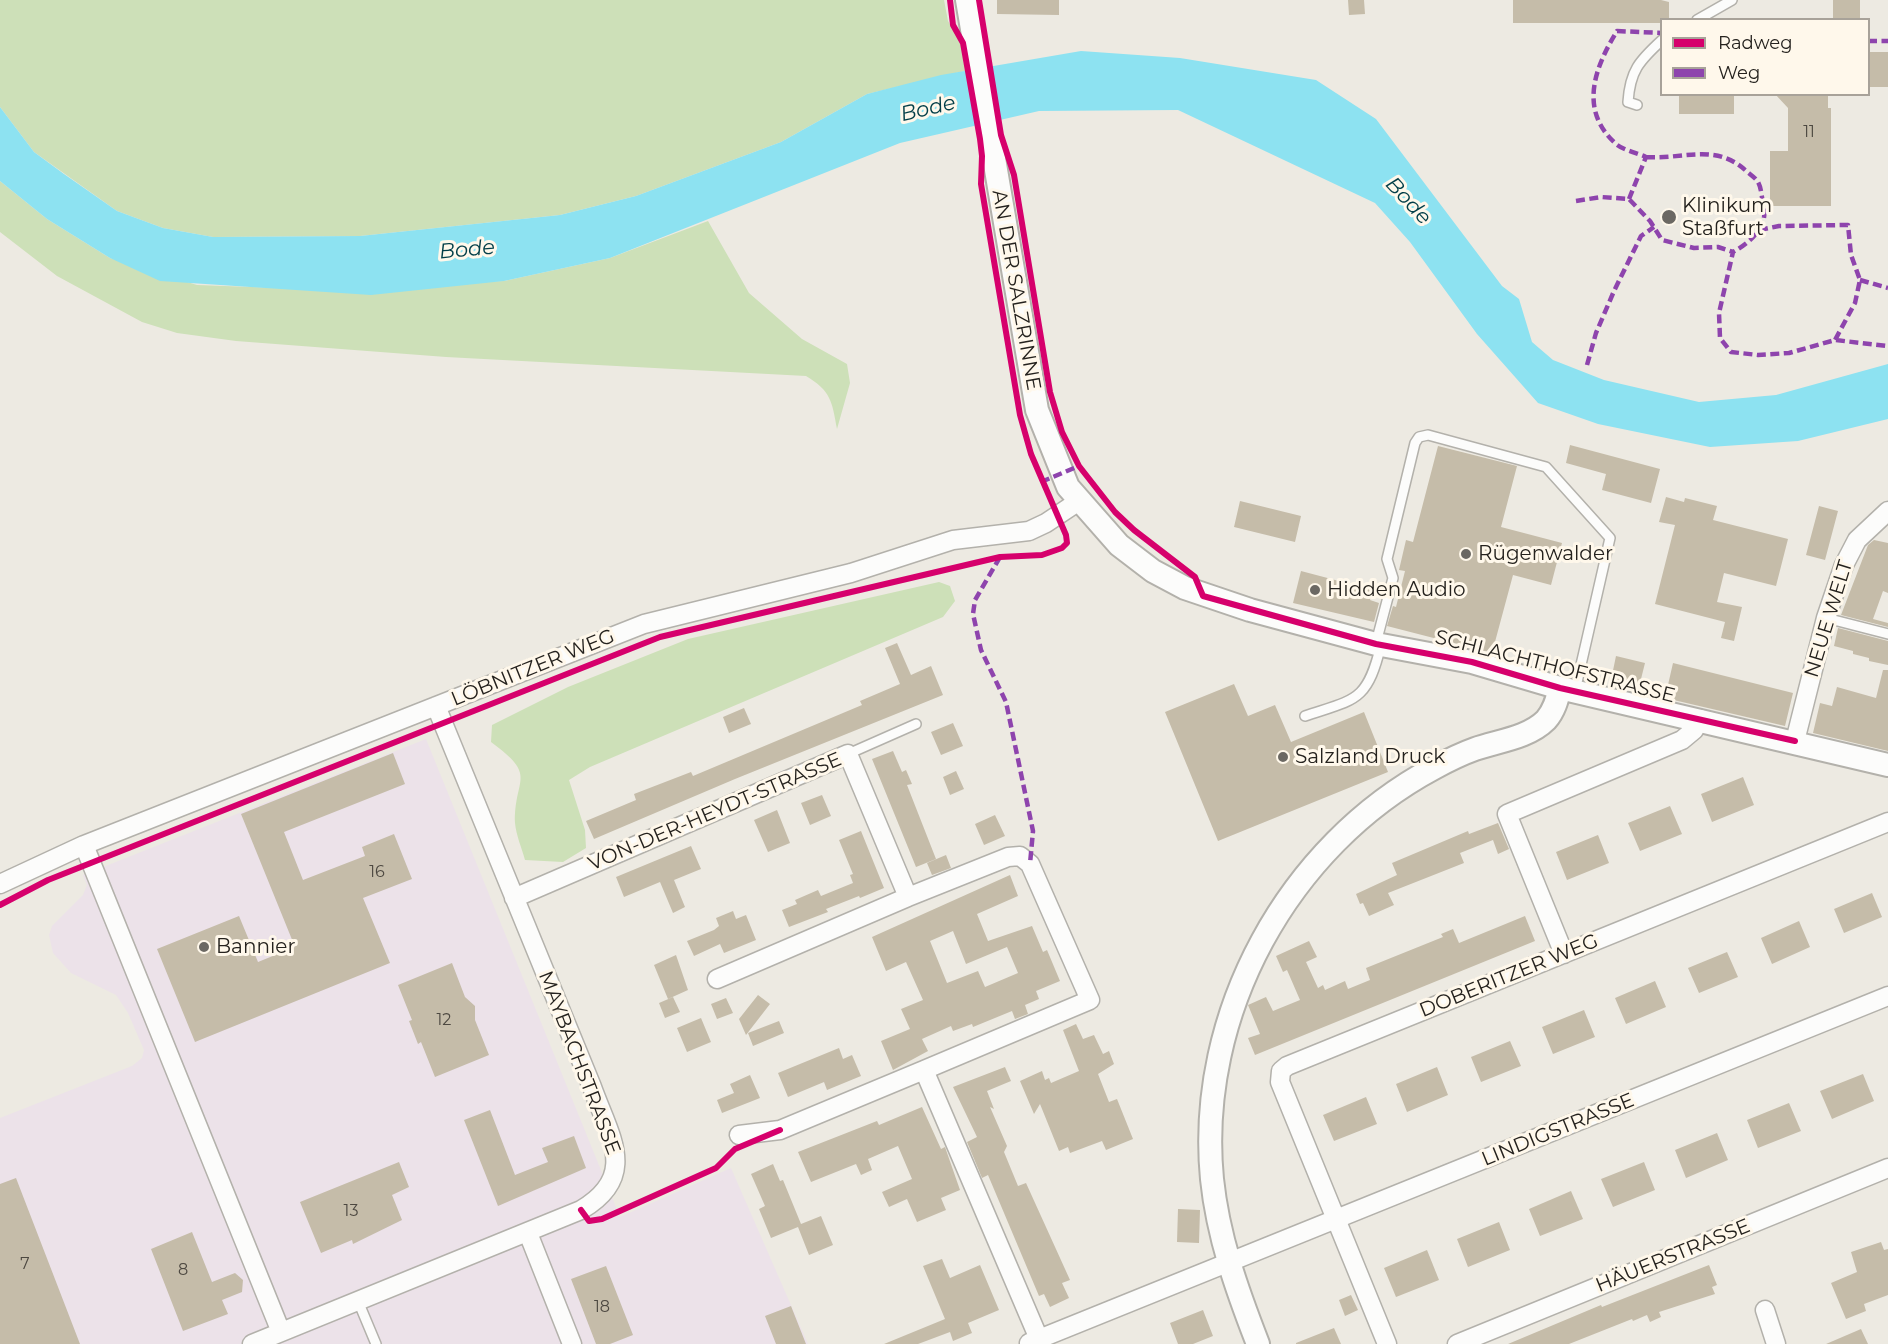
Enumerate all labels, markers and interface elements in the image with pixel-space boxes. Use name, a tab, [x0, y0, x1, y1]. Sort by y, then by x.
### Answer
legend	[1660, 18, 1870, 96]
text: Radweg	[1718, 32, 1793, 54]
text: Weg	[1718, 62, 1760, 84]
water label: Bode	[898, 90, 958, 128]
house number: 11	[1803, 122, 1815, 142]
water label: Bode	[1380, 172, 1436, 230]
street label: AN DER SALZRINNE	[987, 188, 1045, 392]
place label: Klinikum Staßfurt	[1682, 194, 1772, 241]
marker: Klinikum Staßfurt	[1660, 208, 1678, 226]
water label: Bode	[438, 235, 496, 265]
place label: Rügenwalder	[1478, 542, 1613, 566]
marker: Rügenwalder	[1459, 547, 1473, 561]
street label: NEUE WELT	[1800, 558, 1858, 680]
place label: Hidden Audio	[1327, 578, 1466, 602]
marker: Hidden Audio	[1308, 583, 1322, 597]
street label: LÖBNITZER WEG	[448, 624, 618, 712]
street label: SCHLACHTHOFSTRASSE	[1432, 626, 1678, 708]
place label: Salzland Druck	[1295, 745, 1445, 769]
street label: VON-DER-HEYDT-STRASSE	[585, 748, 845, 876]
marker: Salzland Druck	[1276, 750, 1290, 764]
house number: 16	[369, 862, 385, 882]
street label: DOBERITZER WEG	[1416, 929, 1602, 1023]
place label: Bannier	[216, 935, 295, 959]
marker: Bannier	[197, 940, 211, 954]
street label: MAYBACHSTRASSE	[533, 968, 625, 1158]
house number: 12	[437, 1010, 451, 1030]
street label: LINDIGSTRASSE	[1478, 1088, 1638, 1172]
house number: 13	[344, 1201, 358, 1221]
street label: HÄUERSTRASSE	[1592, 1214, 1754, 1298]
house number: 7	[20, 1254, 30, 1274]
house number: 8	[178, 1260, 188, 1280]
house number: 18	[594, 1297, 610, 1317]

